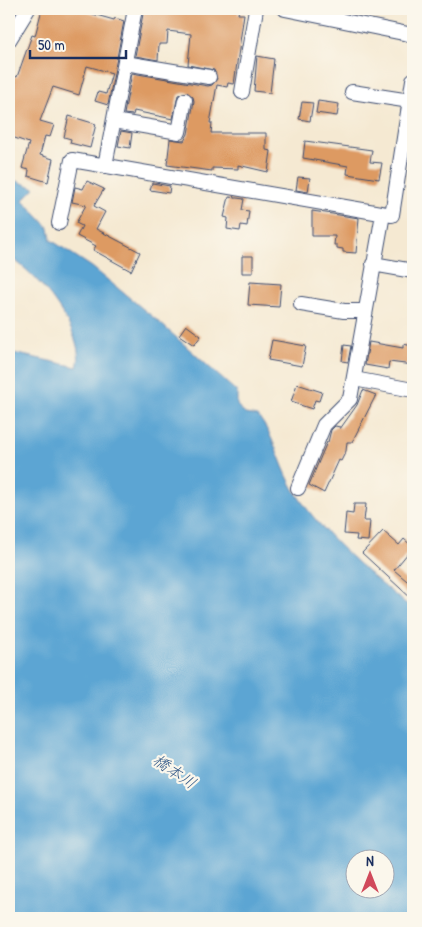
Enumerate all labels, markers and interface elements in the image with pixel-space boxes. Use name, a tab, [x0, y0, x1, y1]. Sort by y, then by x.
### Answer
scale bar	[30, 28, 126, 60]
text: 50 m	[38, 34, 65, 55]
water label: 橋本川	[149, 748, 201, 794]
north arrow	[344, 850, 394, 900]
text: N	[366, 851, 374, 870]

